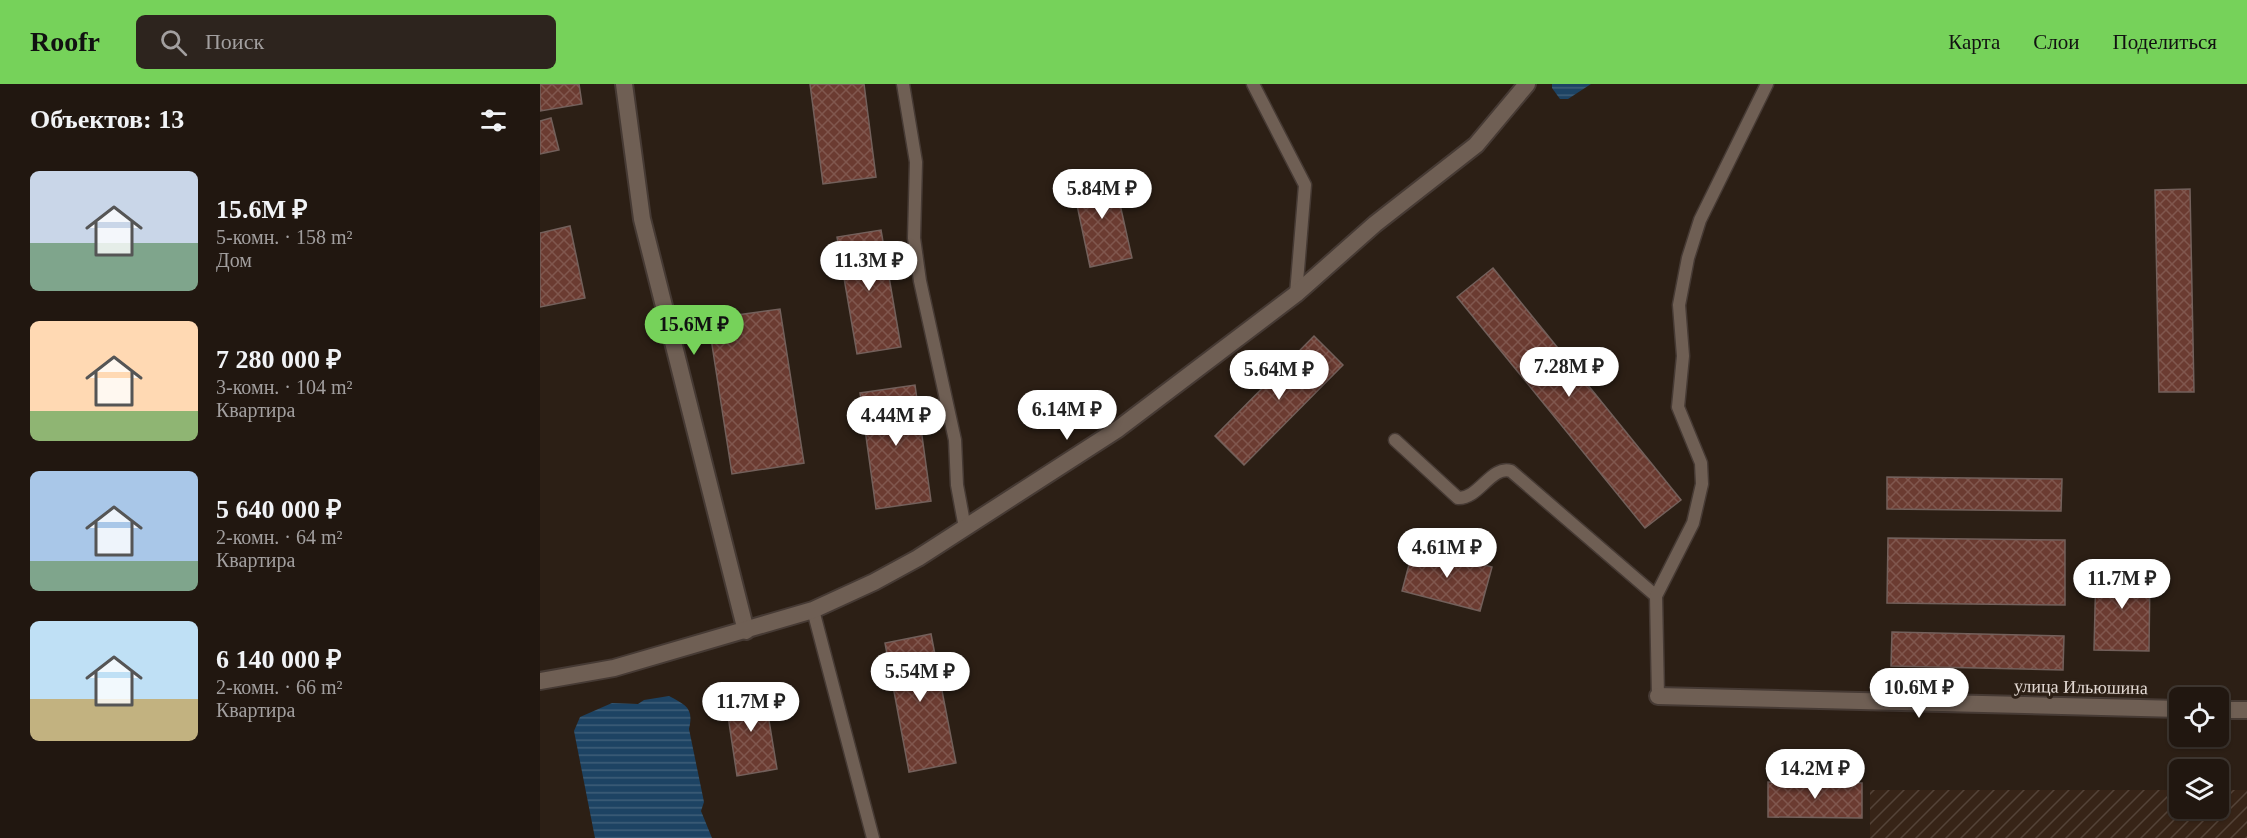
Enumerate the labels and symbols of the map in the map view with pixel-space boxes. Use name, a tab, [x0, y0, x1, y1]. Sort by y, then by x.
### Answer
pin: 5.84M ₽	[1047, 169, 1157, 220]
pin: 11.3M ₽	[814, 241, 924, 292]
pin: 15.6M ₽	[639, 305, 749, 356]
pin: 7.28M ₽	[1514, 347, 1624, 398]
pin: 5.64M ₽	[1224, 350, 1334, 401]
pin: 6.14M ₽	[1012, 390, 1122, 441]
pin: 4.44M ₽	[841, 396, 951, 447]
pin: 4.61M ₽	[1392, 528, 1502, 579]
pin: 11.7M ₽	[2067, 559, 2177, 610]
pin: 5.54M ₽	[865, 652, 975, 703]
pin: 10.6M ₽	[1864, 668, 1974, 719]
street label: улица Ильюшина	[2014, 676, 2148, 698]
pin: 11.7M ₽	[696, 682, 806, 733]
pin: 14.2M ₽	[1760, 749, 1870, 800]

